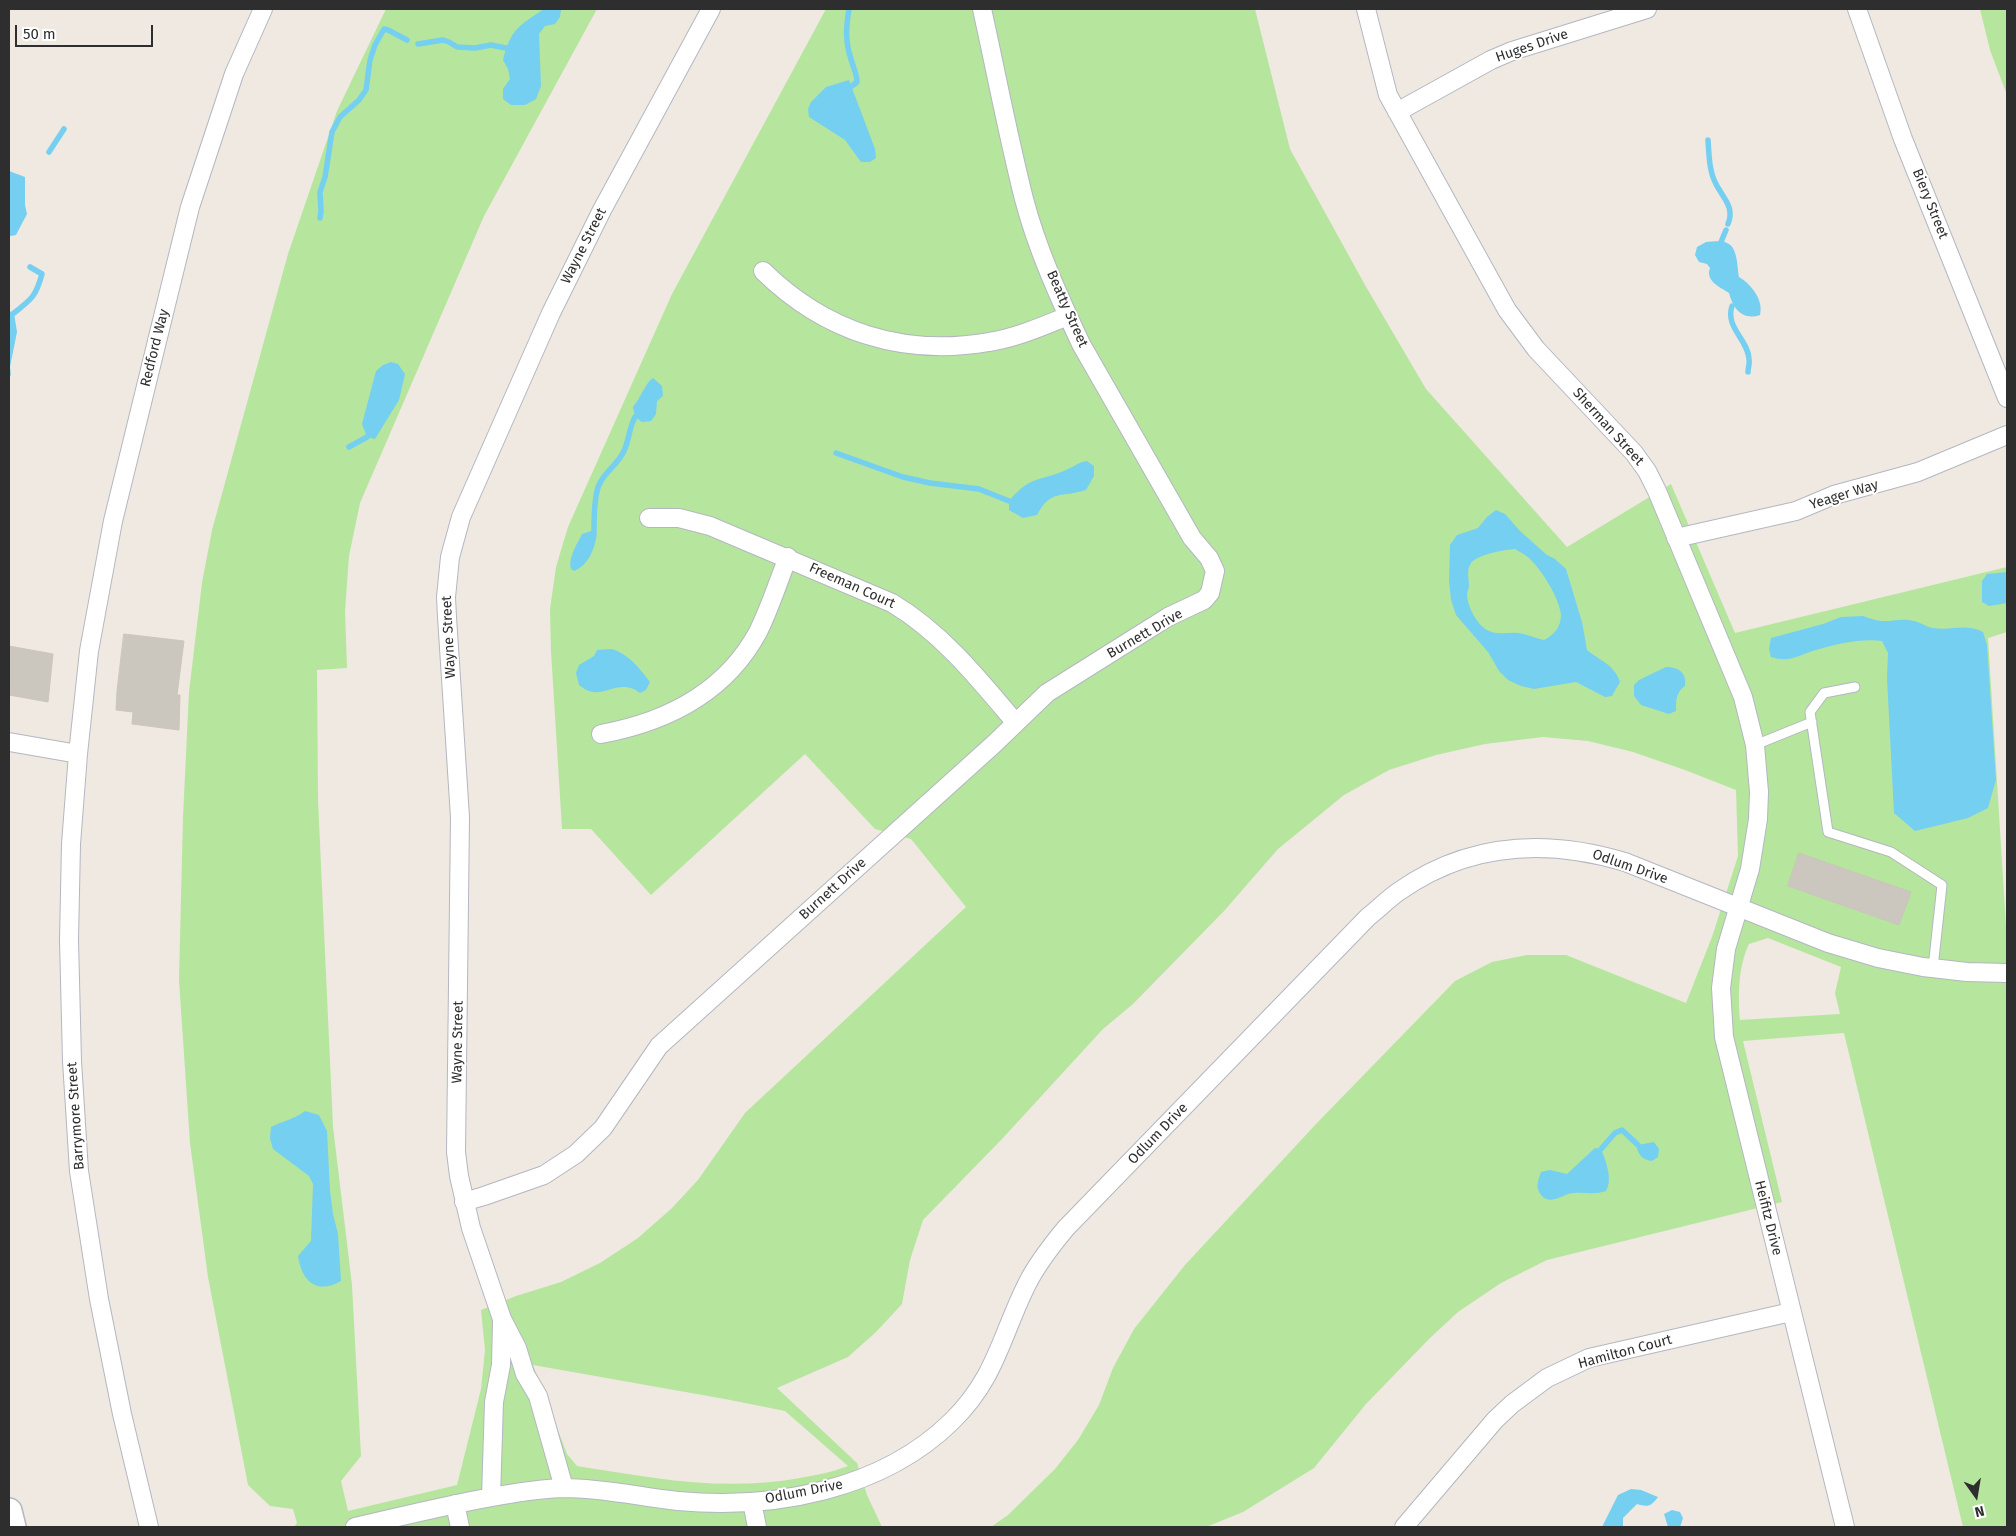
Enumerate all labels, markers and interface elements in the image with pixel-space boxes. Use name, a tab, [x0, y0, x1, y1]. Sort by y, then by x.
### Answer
scale bar	[18, 15, 155, 47]
text: 50 m	[23, 25, 56, 43]
street label: Huges Drive	[1494, 26, 1570, 66]
street label: Biery Street	[1908, 167, 1952, 241]
street label: Wayne Street	[558, 205, 610, 287]
street label: Beatty Street	[1043, 268, 1091, 350]
street label: Redford Way	[137, 307, 173, 389]
street label: Sherman Street	[1569, 385, 1647, 469]
street label: Yeager Way	[1808, 477, 1880, 513]
street label: Freeman Court	[806, 560, 898, 612]
street label: Wayne Street	[438, 595, 460, 679]
street label: Burnett Drive	[1104, 606, 1186, 662]
street label: Odlum Drive	[1590, 846, 1670, 888]
street label: Burnett Drive	[796, 854, 870, 924]
street label: Wayne Street	[449, 1000, 467, 1084]
street label: Barrymore Street	[64, 1061, 88, 1171]
street label: Odlum Drive	[1125, 1100, 1191, 1168]
street label: Heifitz Drive	[1751, 1179, 1785, 1257]
street label: Hamilton Court	[1576, 1331, 1674, 1373]
north arrow	[1951, 1471, 2001, 1521]
street label: Odlum Drive	[764, 1476, 844, 1508]
text: N	[1973, 1502, 1986, 1520]

